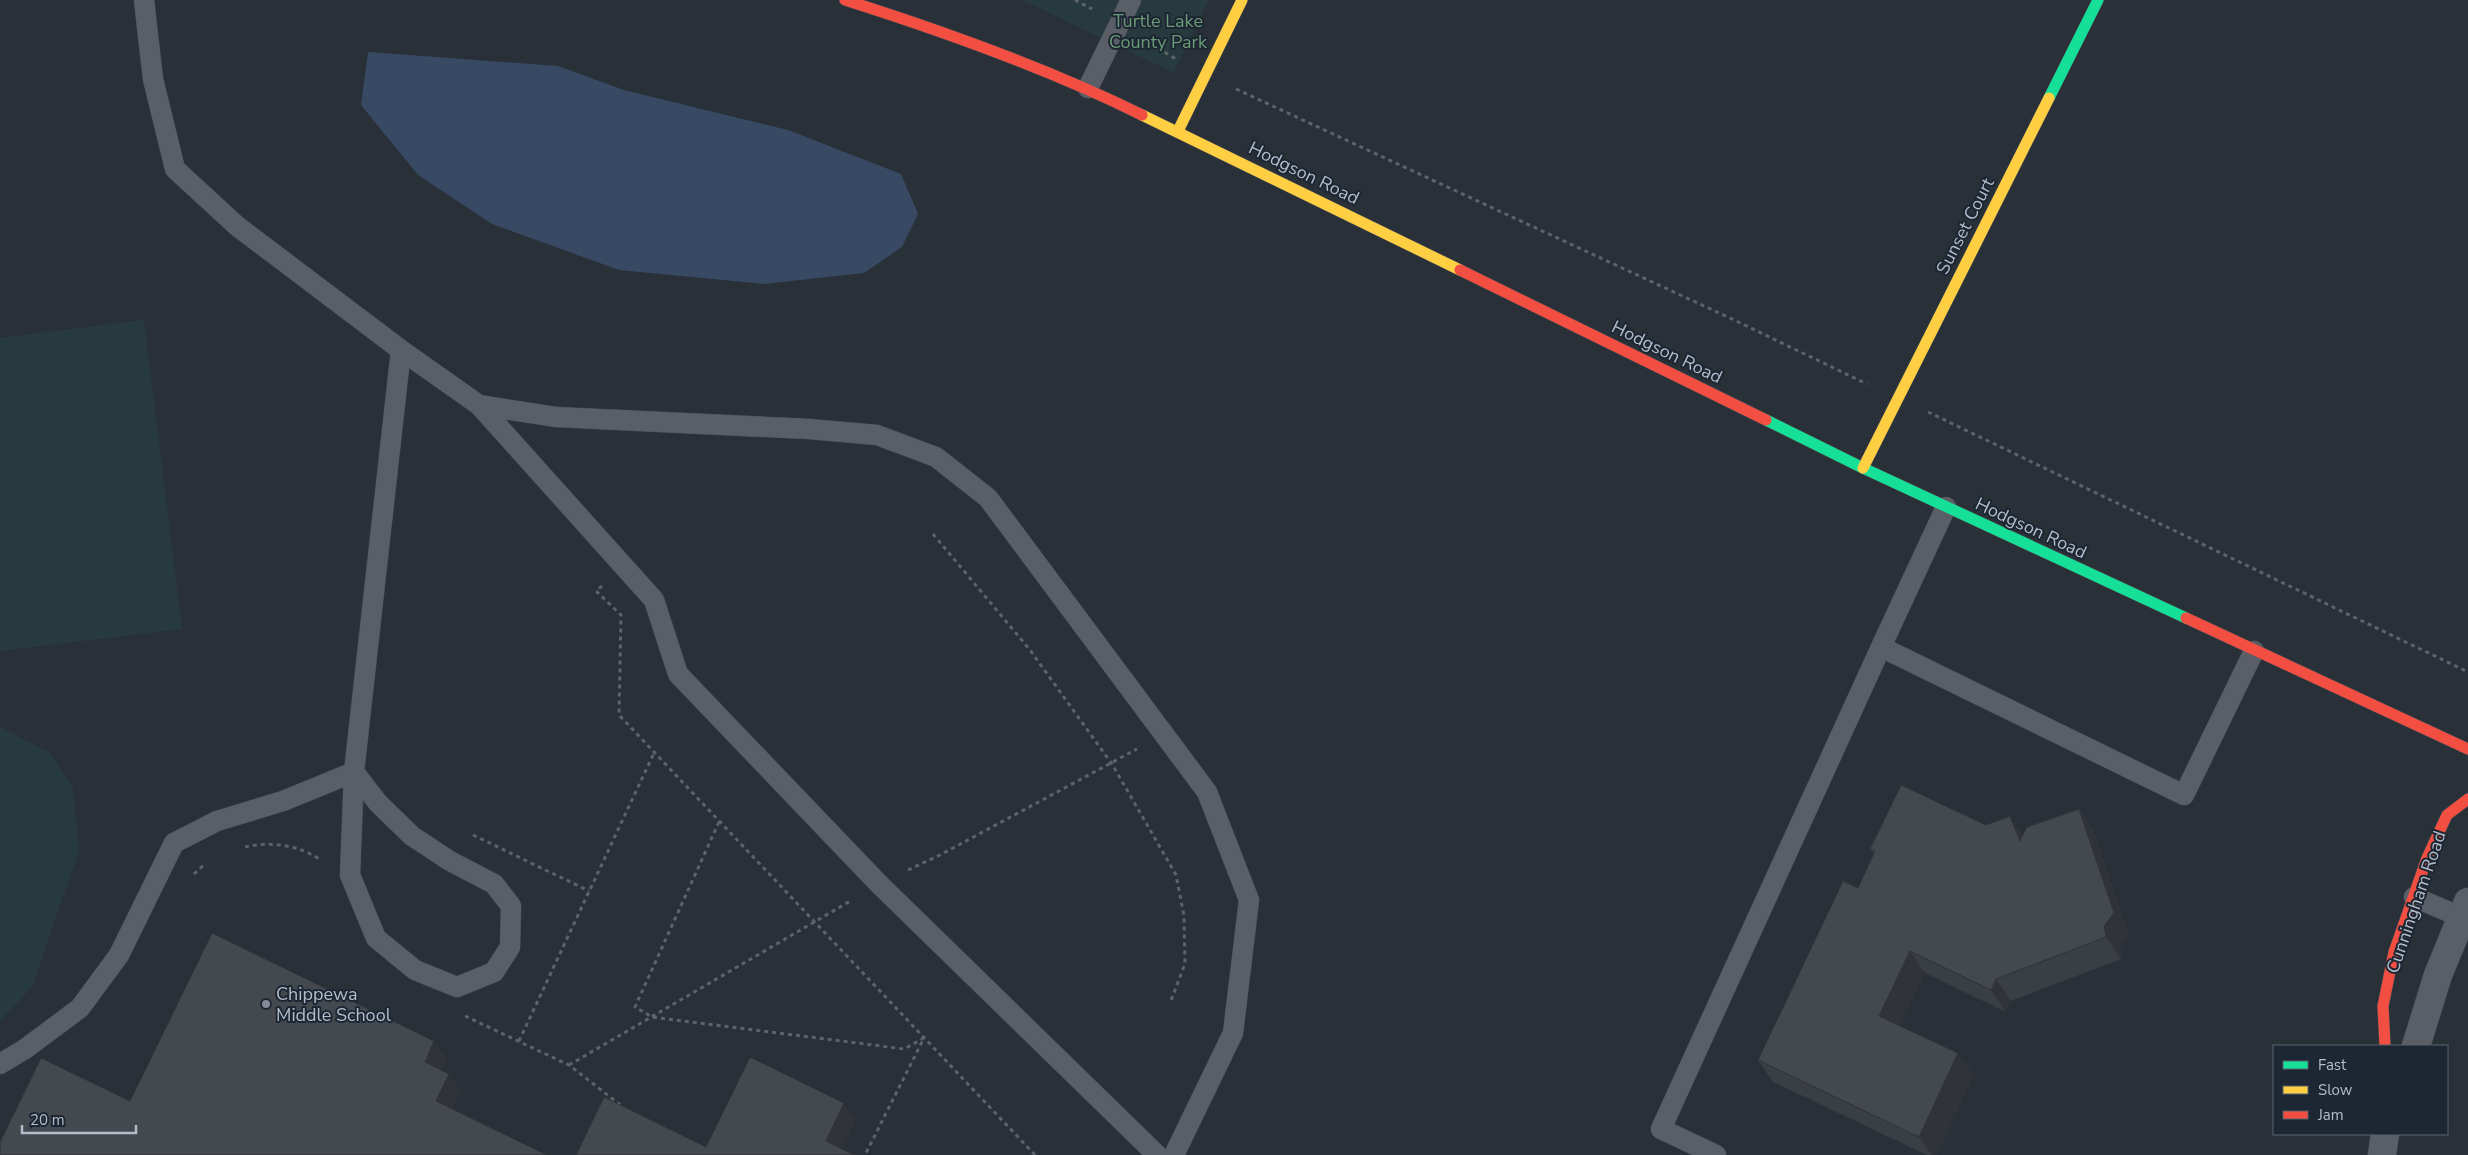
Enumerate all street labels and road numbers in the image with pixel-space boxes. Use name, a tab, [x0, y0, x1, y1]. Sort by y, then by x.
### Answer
street label: Hodgson Road	[1245, 136, 1363, 210]
street label: Sunset Court	[1930, 173, 2000, 278]
street label: Hodgson Road	[1608, 315, 1726, 389]
street label: Hodgson Road	[1971, 492, 2091, 564]
street label: Cunningham Road	[2380, 828, 2452, 976]

